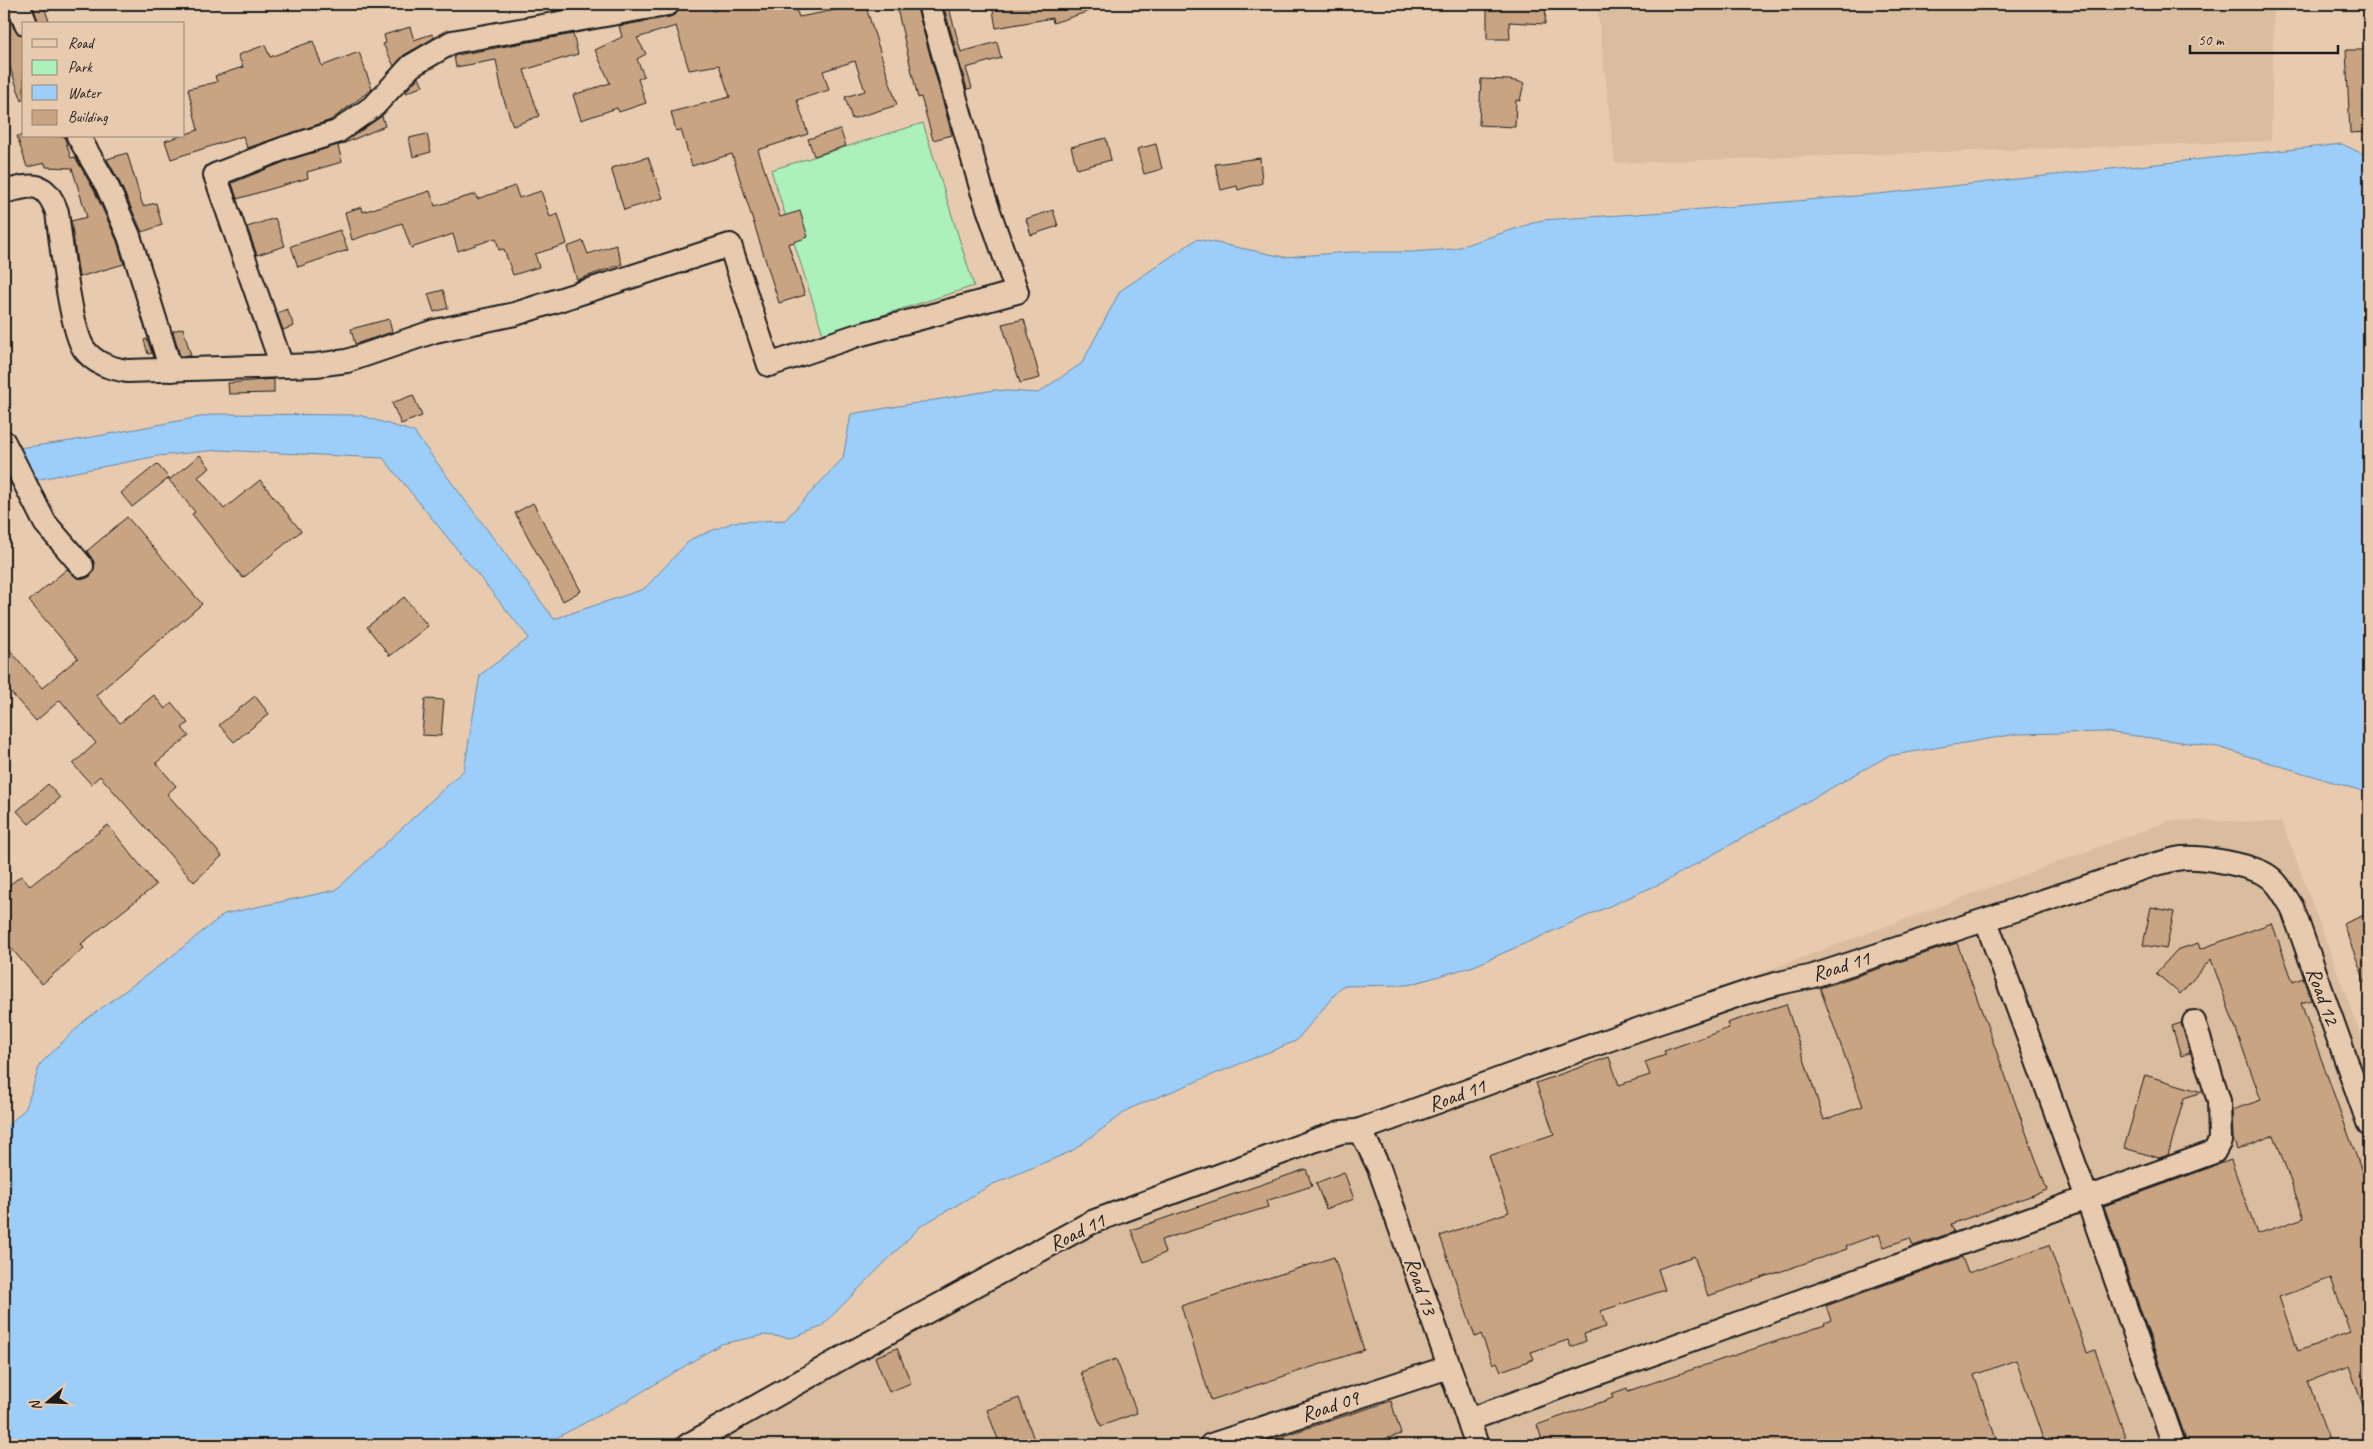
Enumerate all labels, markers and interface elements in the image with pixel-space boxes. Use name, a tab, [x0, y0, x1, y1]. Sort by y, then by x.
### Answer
legend	[22, 22, 185, 138]
scale bar	[2190, 22, 2338, 54]
text: 50 m	[2198, 31, 2225, 50]
text: Road	[68, 34, 95, 53]
text: Park	[68, 58, 93, 77]
text: Water	[68, 84, 102, 103]
text: Building	[68, 108, 108, 127]
street label: Road 11	[1809, 944, 1875, 987]
street label: Road 12	[2301, 964, 2346, 1030]
street label: Road 11	[1425, 1072, 1491, 1117]
street label: Road 11	[1045, 1207, 1111, 1257]
street label: Road 13	[1399, 1254, 1443, 1320]
north arrow	[22, 1376, 72, 1426]
street label: Road 09	[1298, 1384, 1364, 1428]
text: N	[26, 1397, 46, 1413]

